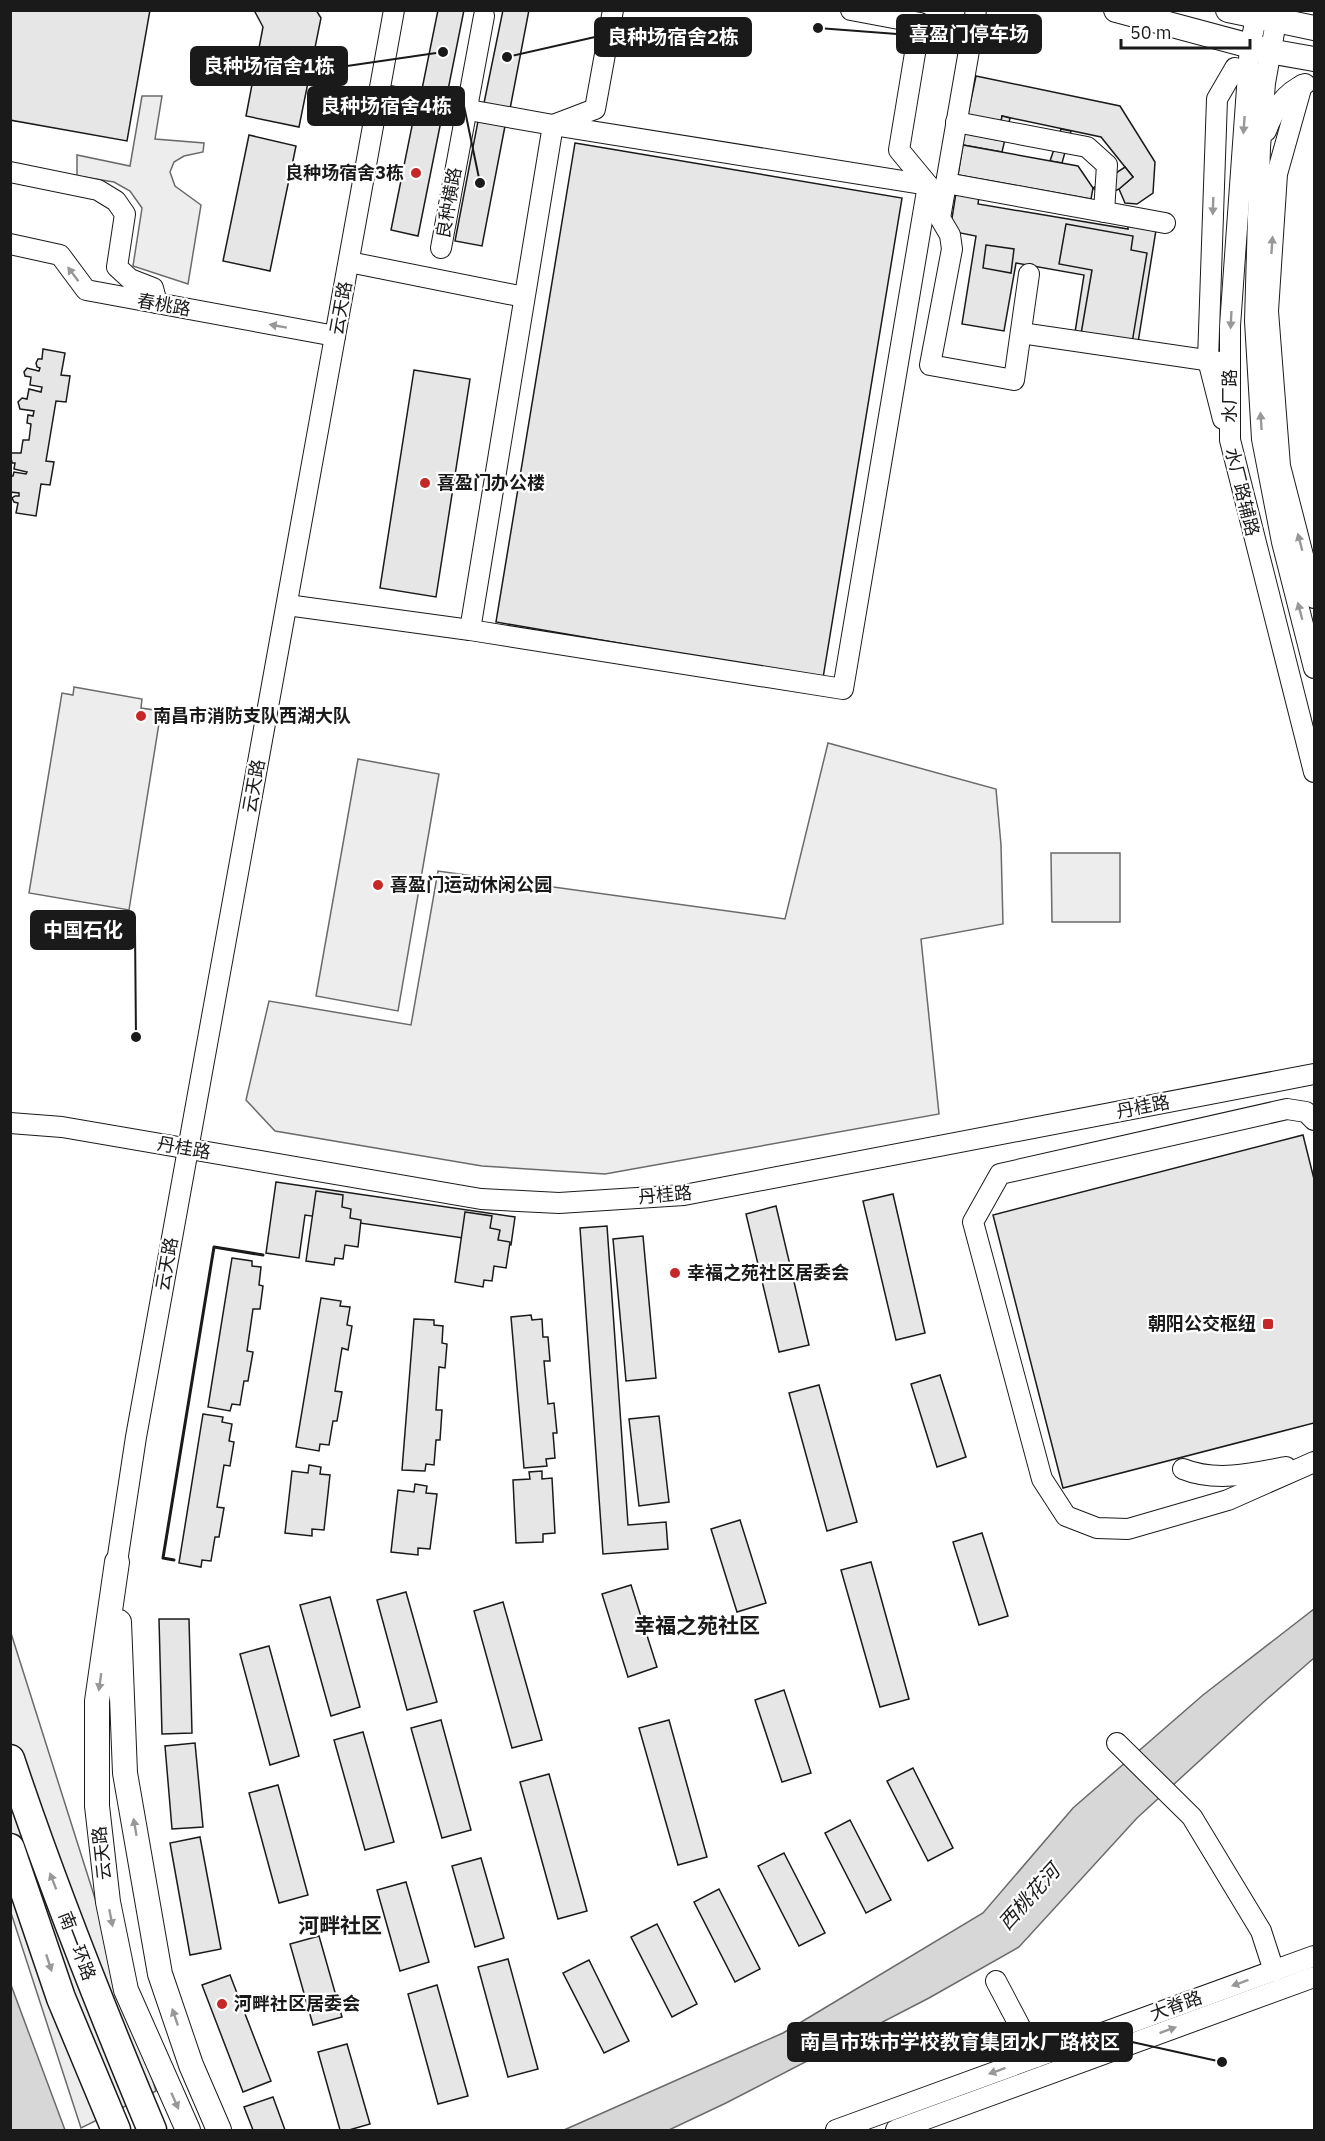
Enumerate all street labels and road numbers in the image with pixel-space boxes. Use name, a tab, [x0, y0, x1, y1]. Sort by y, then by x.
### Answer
street label: 良种横路	[431, 165, 466, 240]
street label: 云天路	[324, 279, 357, 336]
street label: 春桃路	[136, 288, 193, 321]
street label: 水厂路	[1218, 369, 1241, 423]
street label: 水厂路辅路	[1220, 445, 1265, 538]
street label: 云天路	[237, 757, 270, 814]
street label: 丹桂路	[1114, 1090, 1172, 1123]
street label: 丹桂路	[156, 1131, 213, 1164]
street label: 丹桂路	[637, 1181, 693, 1208]
street label: 云天路	[150, 1235, 183, 1292]
street label: 云天路	[87, 1825, 116, 1881]
street label: 南一环路	[54, 1908, 101, 1984]
street label: 大脊路	[1147, 1985, 1205, 2026]

